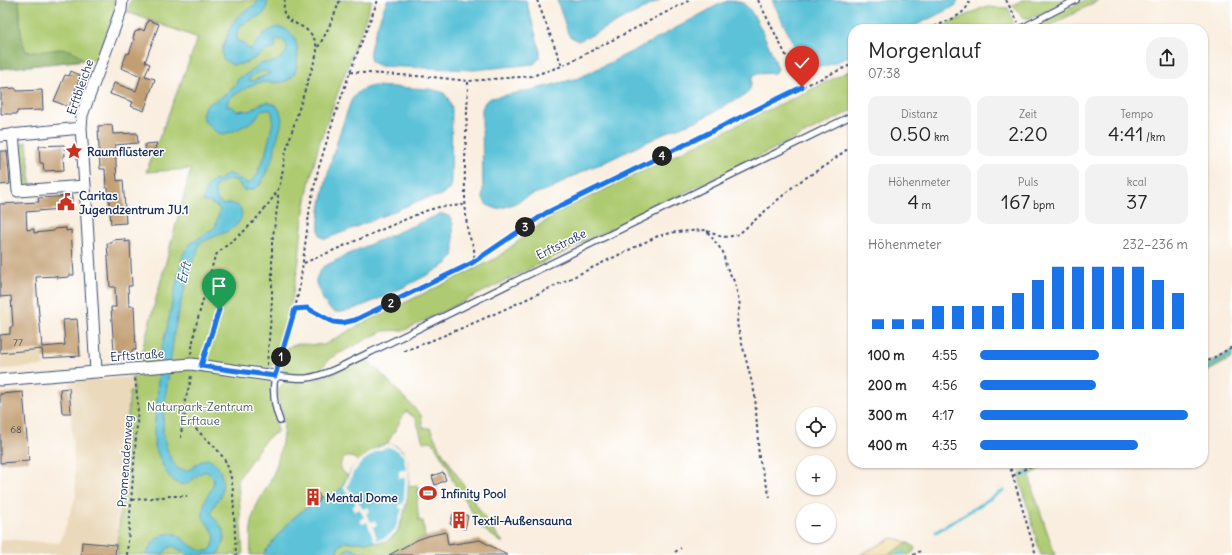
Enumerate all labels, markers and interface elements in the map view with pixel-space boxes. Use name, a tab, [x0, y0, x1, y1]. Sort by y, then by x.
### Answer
text: Morgenlauf	[868, 36, 981, 64]
button: share	[1146, 37, 1188, 79]
pin	[785, 46, 819, 87]
icon: check	[791, 52, 813, 74]
street label: Erftbleiche	[63, 57, 97, 117]
text: 07:38	[868, 65, 901, 82]
text: Distanz	[901, 107, 938, 121]
text: Zeit	[1019, 107, 1037, 121]
text: Tempo	[1120, 107, 1153, 121]
text: 0.50	[889, 121, 931, 146]
text: 2:20	[1008, 121, 1048, 146]
text: 4:41	[1108, 121, 1143, 146]
text: km	[931, 130, 949, 144]
text: /km	[1143, 130, 1165, 144]
place icon: Raumflüsterer	[64, 141, 84, 161]
place label: Raumflüsterer	[87, 144, 164, 159]
pin: 4	[652, 146, 672, 166]
text: 4	[659, 149, 665, 163]
text: Höhenmeter	[888, 175, 950, 189]
text: Puls	[1018, 175, 1038, 189]
text: kcal	[1127, 175, 1147, 189]
place label: Caritas Jugendzentrum JU.1	[79, 188, 188, 218]
text: 4	[907, 189, 919, 214]
text: 167	[1001, 189, 1030, 214]
text: 37	[1126, 189, 1147, 214]
public building icon: Caritas Jugendzentrum JU.1	[56, 192, 76, 212]
text: m	[919, 198, 931, 212]
text: bpm	[1030, 198, 1055, 212]
pin: 3	[515, 217, 535, 237]
text: 3	[522, 220, 528, 234]
street label: Erftstraße	[533, 225, 589, 263]
text: Höhenmeter	[868, 236, 942, 253]
text: 232–236 m	[1122, 236, 1188, 253]
water label: Erft	[173, 259, 195, 285]
pin	[202, 269, 236, 310]
icon: arrive	[208, 275, 230, 297]
pin: 2	[381, 293, 401, 313]
text: 2	[388, 296, 394, 310]
house number: 77	[13, 336, 23, 349]
street label: Erftstraße	[110, 346, 164, 364]
pin: 1	[271, 347, 291, 367]
text: 100 m	[868, 347, 905, 364]
text: 4:55	[932, 347, 957, 364]
text: 1	[279, 350, 283, 364]
text: 200 m	[868, 377, 907, 394]
text: 4:56	[932, 377, 957, 394]
park label: Naturpark-Zentrum Erftaue	[147, 399, 254, 428]
map controls	[796, 407, 836, 543]
button: locate	[796, 407, 836, 447]
text: 300 m	[868, 407, 907, 424]
text: 4:17	[932, 407, 954, 424]
street label: Promenadenweg	[114, 414, 136, 508]
house number: 68	[10, 423, 22, 436]
text: 400 m	[868, 437, 907, 454]
text: 4:35	[932, 437, 957, 454]
button: +	[796, 455, 836, 495]
sports icon: Infinity Pool	[418, 483, 438, 503]
place label: Infinity Pool	[441, 486, 506, 502]
building icon: Mental Dome	[303, 487, 323, 507]
place label: Mental Dome	[326, 490, 398, 505]
button: −	[796, 503, 836, 543]
building icon: Textil-Außensauna	[449, 510, 469, 530]
place label: Textil-Außensauna	[472, 513, 572, 528]

